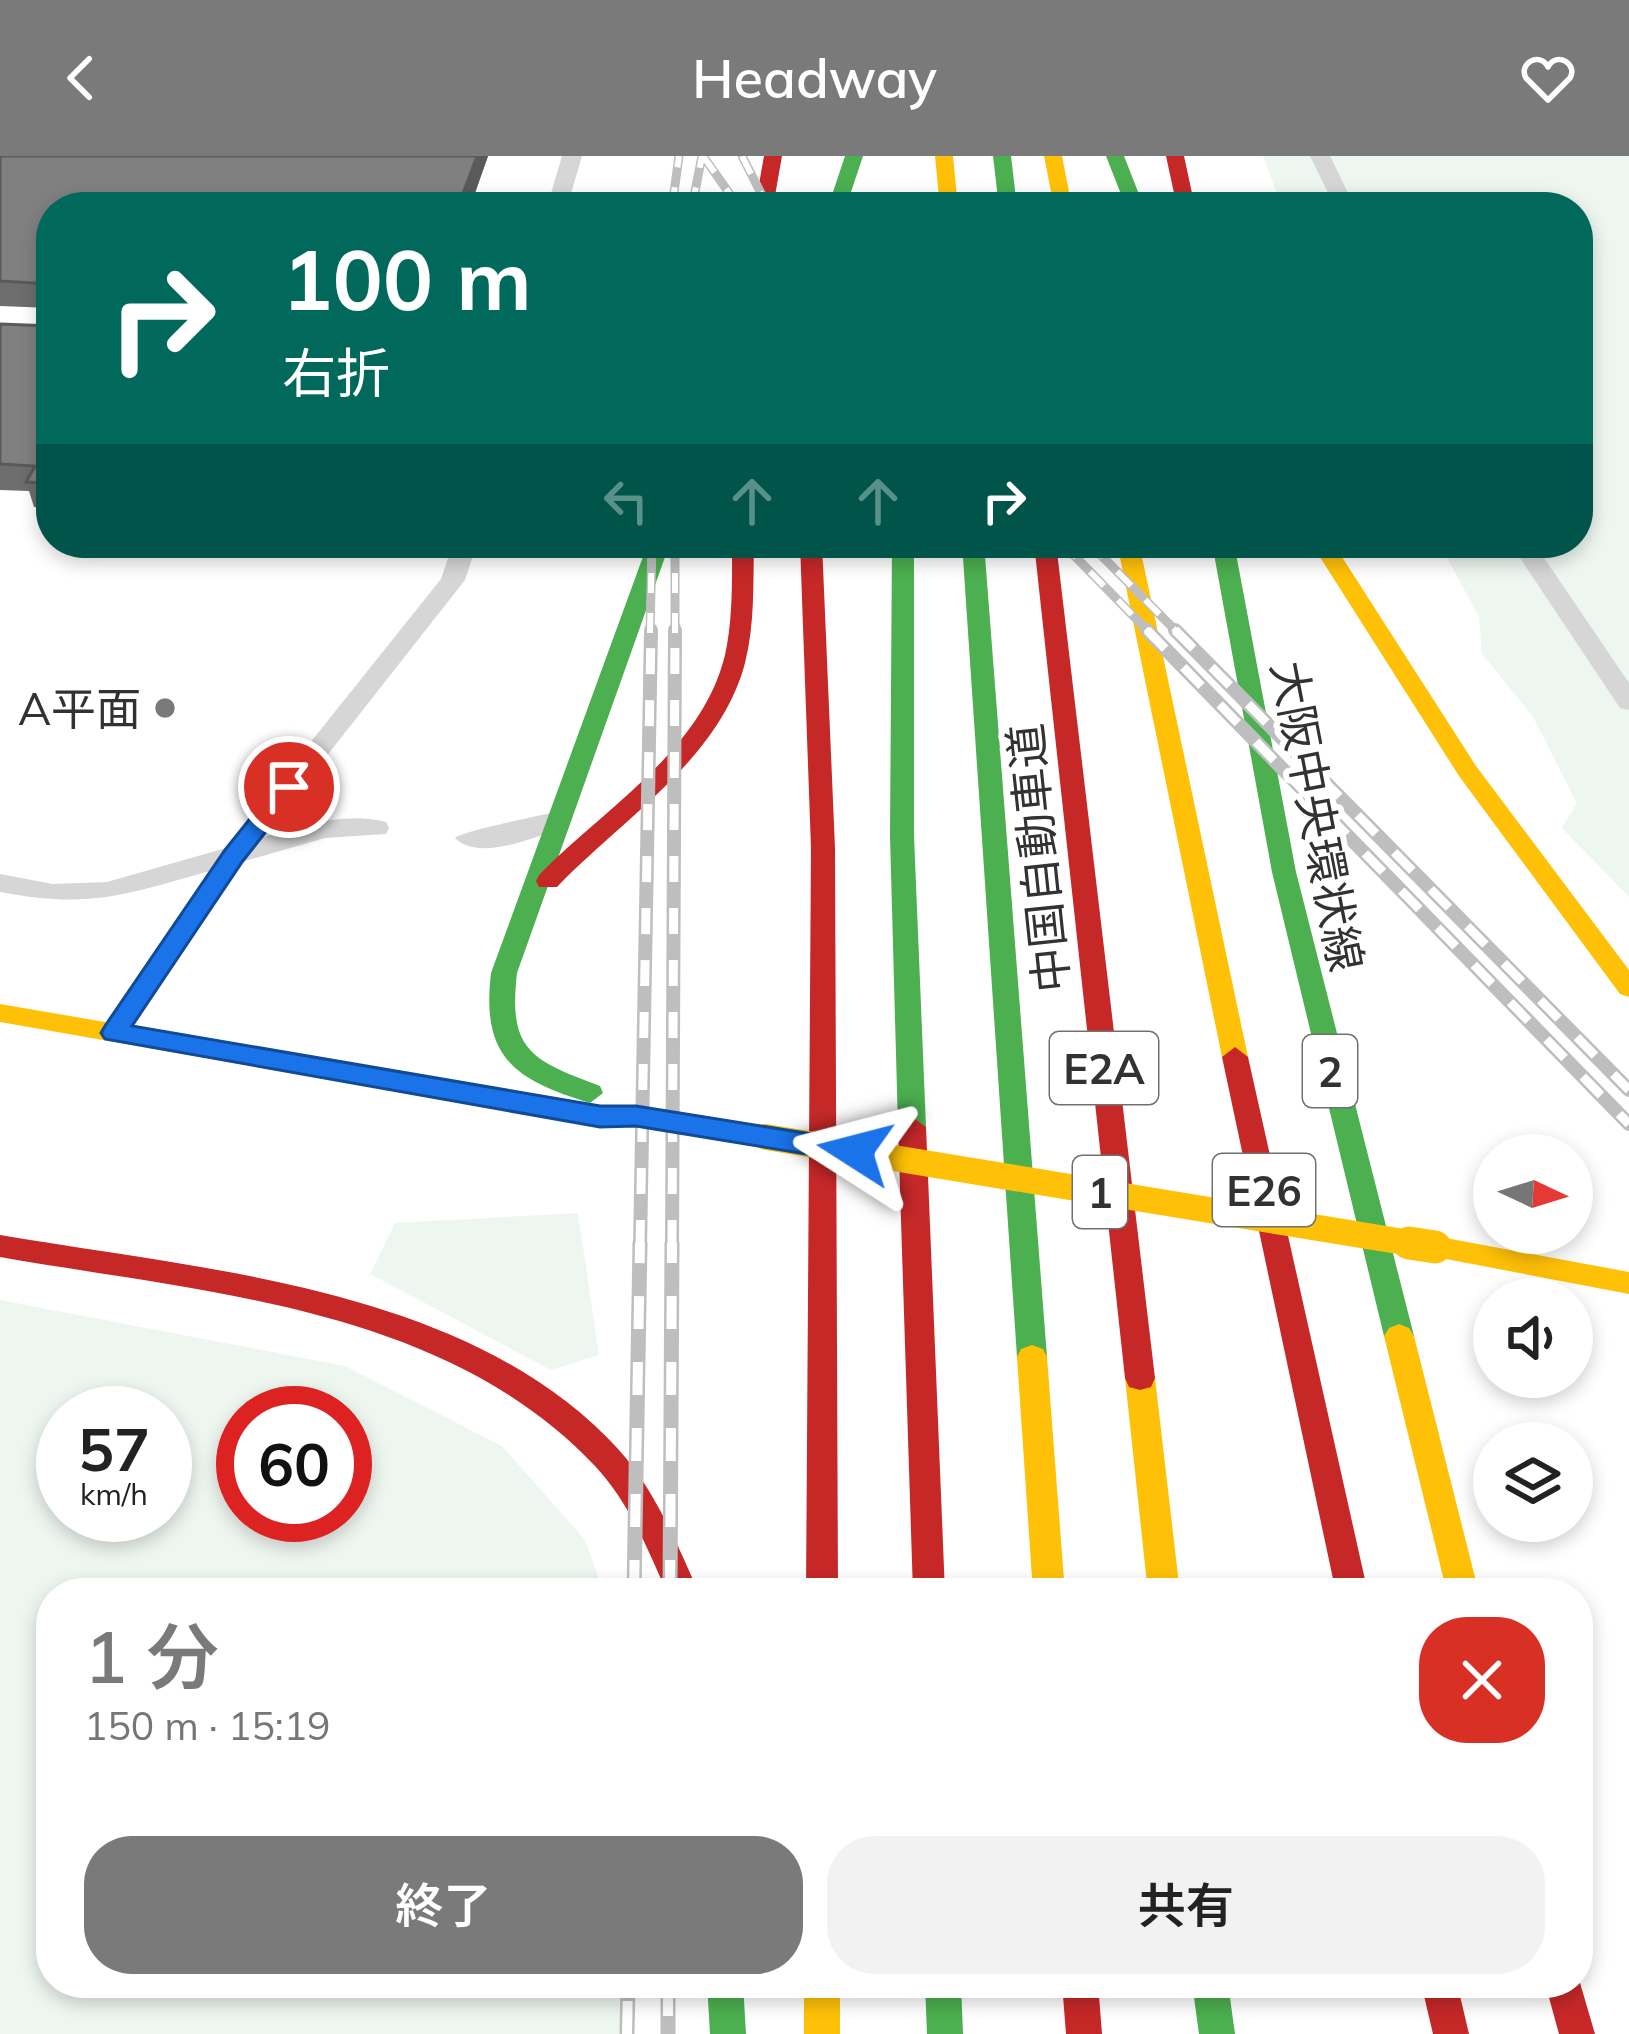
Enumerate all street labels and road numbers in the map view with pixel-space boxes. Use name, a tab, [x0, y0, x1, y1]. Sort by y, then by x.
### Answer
street label: 大阪中央環状線	[1260, 656, 1376, 976]
street label: 中国自動車道	[996, 721, 1080, 995]
road number: E2A	[1050, 1032, 1158, 1104]
road number: 2	[1303, 1035, 1357, 1107]
road number: E26	[1213, 1154, 1315, 1226]
road number: 1	[1073, 1156, 1127, 1228]

